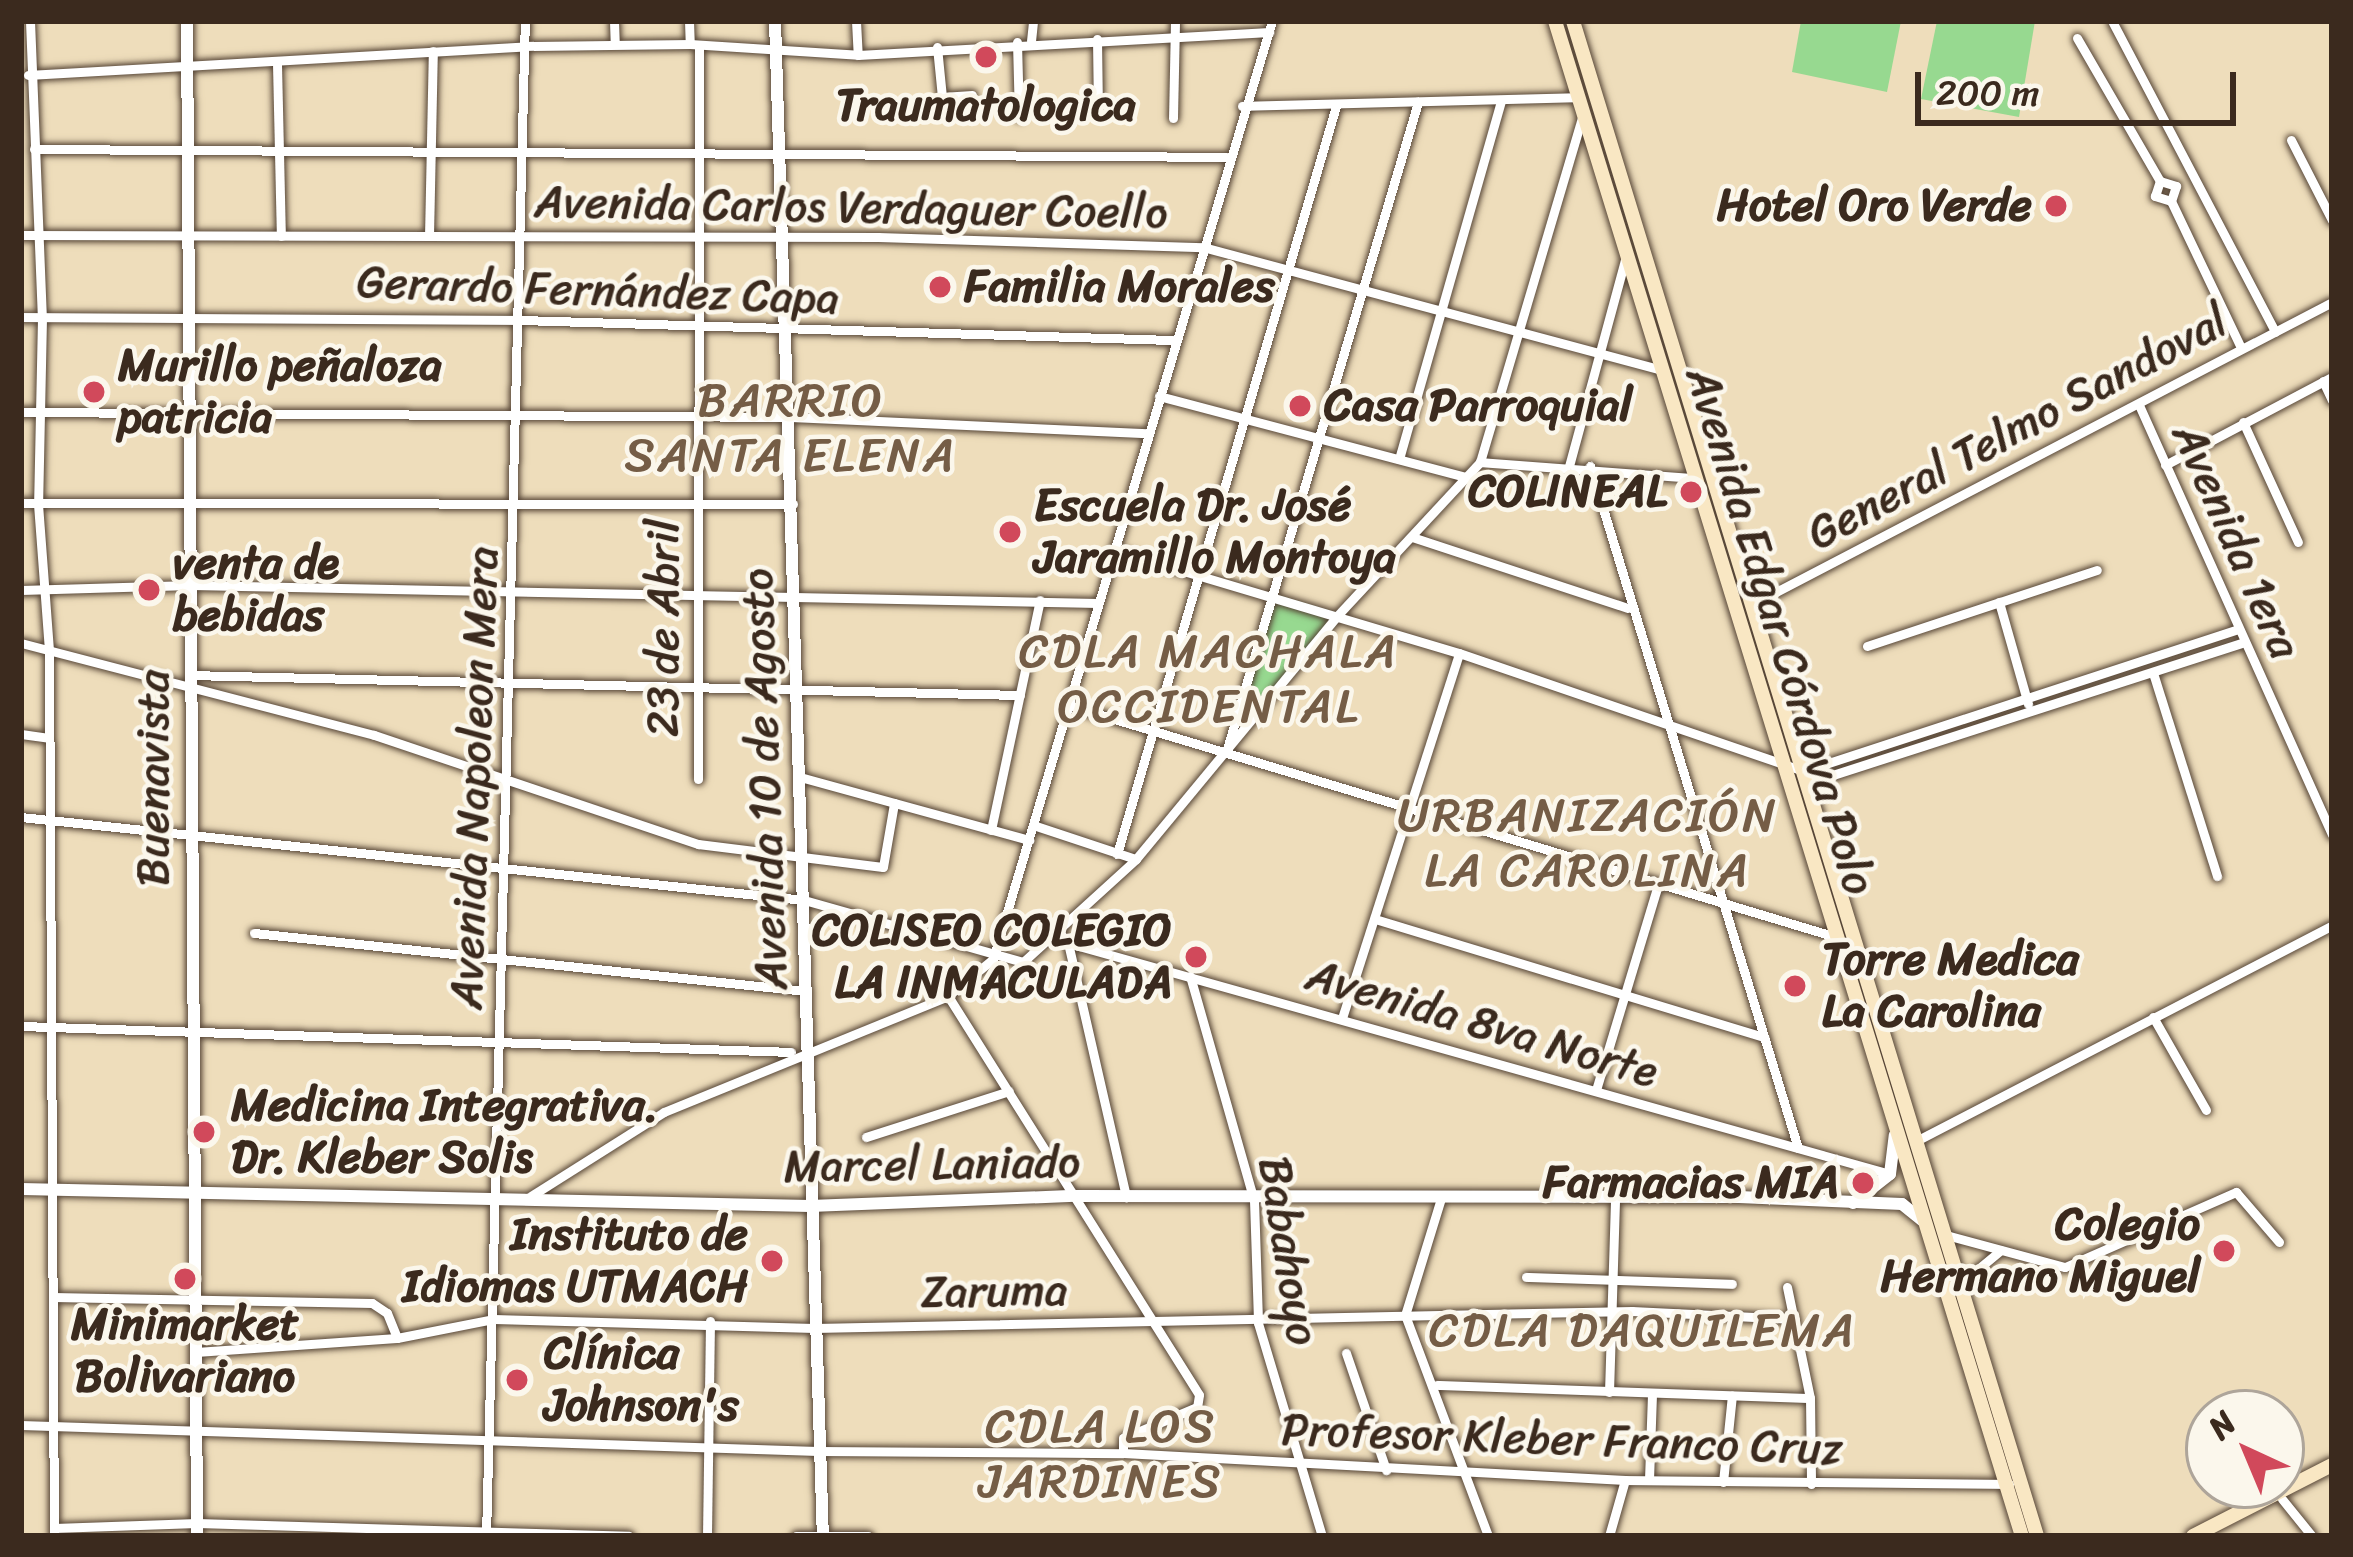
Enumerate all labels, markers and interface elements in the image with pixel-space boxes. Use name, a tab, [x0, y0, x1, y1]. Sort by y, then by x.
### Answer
marker: Traumatologica	[970, 41, 1002, 73]
scale bar	[1921, 48, 2242, 122]
text: 200 m	[1936, 61, 2039, 125]
place label: Traumatologica	[836, 79, 1136, 133]
street label: Avenida Carlos Verdaguer Coello	[532, 175, 1170, 241]
place label: Hotel Oro Verde	[1716, 179, 2032, 233]
marker: Hotel Oro Verde	[2043, 193, 2069, 219]
street label: Gerardo Fernández Capa	[356, 256, 840, 326]
place label: Familia Morales	[964, 260, 1271, 314]
marker: Familia Morales	[927, 274, 953, 300]
street label: General Telmo Sandoval	[1799, 294, 2237, 562]
place label: Murillo peñaloza patricia	[118, 339, 442, 445]
street label: Avenida Edgar Córdova Polo	[1674, 360, 1886, 902]
district label: BARRIO SANTA ELENA	[626, 370, 956, 483]
marker: Murillo peñaloza patricia	[81, 379, 107, 405]
place label: Casa Parroquial	[1324, 379, 1633, 433]
marker: Casa Parroquial	[1287, 393, 1313, 419]
street label: Avenida 1era	[2160, 415, 2312, 667]
place label: COLINEAL	[1468, 465, 1667, 519]
place label: Escuela Dr. José Jaramillo Montoya	[1034, 479, 1398, 585]
marker: COLINEAL	[1678, 479, 1704, 505]
street label: 23 de Abril	[637, 519, 691, 737]
marker: Escuela Dr. José Jaramillo Montoya	[997, 519, 1023, 545]
place label: venta de bebidas	[173, 537, 341, 643]
street label: Avenida Napoleon Mera	[440, 546, 510, 1010]
street label: Avenida 10 de Agosto	[731, 567, 799, 991]
marker: venta de bebidas	[136, 577, 162, 603]
district label: CDLA MACHALA OCCIDENTAL	[1019, 621, 1399, 734]
street label: Buenavista	[127, 670, 181, 886]
district label: URBANIZACIÓN LA CAROLINA	[1401, 785, 1775, 898]
place label: COLISEO COLEGIO LA INMACULADA	[816, 904, 1172, 1010]
place label: Torre Medica La Carolina	[1822, 933, 2079, 1039]
marker: COLISEO COLEGIO LA INMACULADA	[1183, 944, 1209, 970]
street label: Avenida 8va Norte	[1299, 948, 1665, 1100]
marker: Torre Medica La Carolina	[1779, 970, 1811, 1002]
place label: Medicina Integrativa. Dr. Kleber Solis	[231, 1079, 658, 1185]
marker: Medicina Integrativa. Dr. Kleber Solis	[188, 1116, 220, 1148]
street label: Marcel Laniado	[783, 1135, 1081, 1195]
street label: Babahoyo	[1246, 1153, 1330, 1349]
place label: Farmacias MIA	[1543, 1156, 1839, 1210]
marker: Farmacias MIA	[1850, 1170, 1876, 1196]
place label: Colegio Hermano Miguel	[1881, 1198, 2200, 1304]
place label: Instituto de Idiomas UTMACH	[403, 1208, 748, 1314]
marker: Colegio Hermano Miguel	[2211, 1238, 2237, 1264]
marker: Instituto de Idiomas UTMACH	[759, 1248, 785, 1274]
street label: Zaruma	[920, 1264, 1068, 1320]
marker: Minimarket Bolivariano	[172, 1266, 198, 1292]
place label: Minimarket Bolivariano	[71, 1298, 299, 1404]
district label: CDLA DAQUILEMA	[1431, 1301, 1855, 1359]
place label: Clínica Johnson's	[544, 1327, 739, 1433]
marker: Clínica Johnson's	[501, 1364, 533, 1396]
north arrow	[2185, 1389, 2305, 1509]
district label: CDLA LOS JARDINES	[981, 1396, 1221, 1509]
text: N	[2194, 1396, 2250, 1454]
street label: Profesor Kleber Franco Cruz	[1280, 1403, 1844, 1477]

